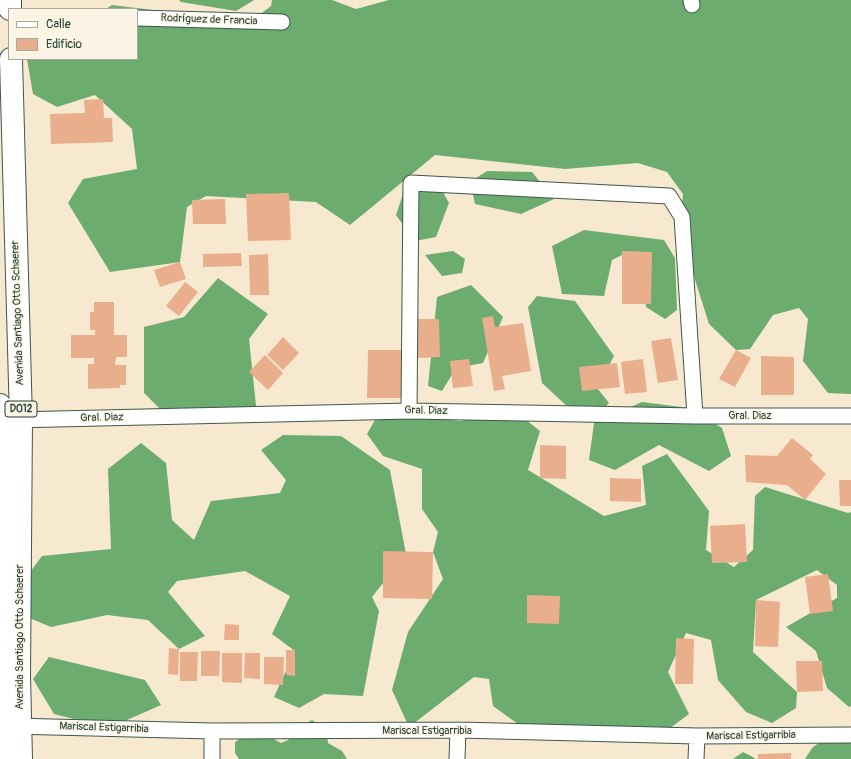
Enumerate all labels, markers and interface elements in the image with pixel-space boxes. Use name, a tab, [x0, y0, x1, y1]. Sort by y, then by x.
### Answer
legend	[8, 8, 138, 60]
street label: Rodríguez de Francia	[160, 12, 258, 28]
text: Calle	[46, 17, 71, 32]
text: Edificio	[46, 37, 82, 52]
street label: Avenida Santiago Otto Schaerer	[9, 240, 27, 386]
road number: D012	[5, 401, 37, 417]
street label: Gral. Diaz	[404, 404, 448, 418]
street label: Gral. Diaz	[728, 409, 772, 423]
street label: Gral. Diaz	[80, 411, 124, 425]
street label: Avenida Santiago Otto Schaerer	[13, 564, 27, 710]
street label: Mariscal Estigarribia	[59, 720, 149, 736]
street label: Mariscal Estigarribia	[382, 724, 472, 738]
street label: Mariscal Estigarribia	[706, 729, 796, 743]

